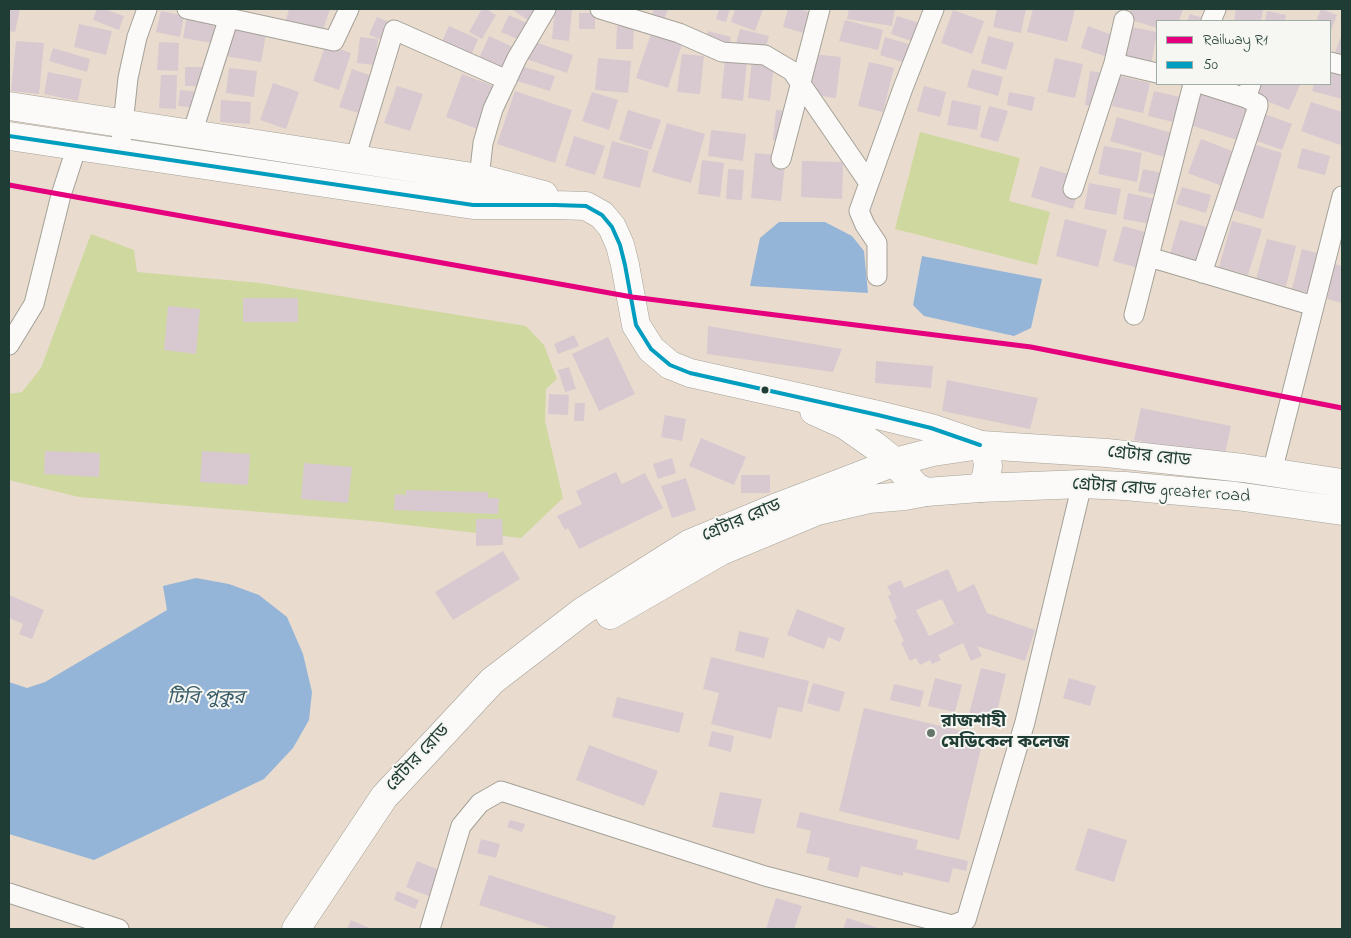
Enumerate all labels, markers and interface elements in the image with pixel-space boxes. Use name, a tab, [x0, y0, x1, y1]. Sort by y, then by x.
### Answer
legend	[1156, 20, 1331, 85]
text: Railway R1	[1203, 29, 1268, 51]
text: 50	[1203, 54, 1218, 76]
unlabelled marker	[760, 385, 770, 395]
street label: গ্রেটার রোড	[1106, 443, 1192, 473]
street label: গ্রেটার রোড greater road	[1071, 475, 1251, 509]
street label: গ্রেটার রোড	[699, 496, 785, 548]
water label: টিবি পুকুর	[168, 689, 244, 711]
place label: রাজশাহী মেডিকেল কলেজ	[941, 712, 1069, 754]
street label: গ্রেটার রোড	[383, 721, 455, 797]
marker: রাজশাহী মেডিকেল কলেজ	[925, 727, 937, 739]

